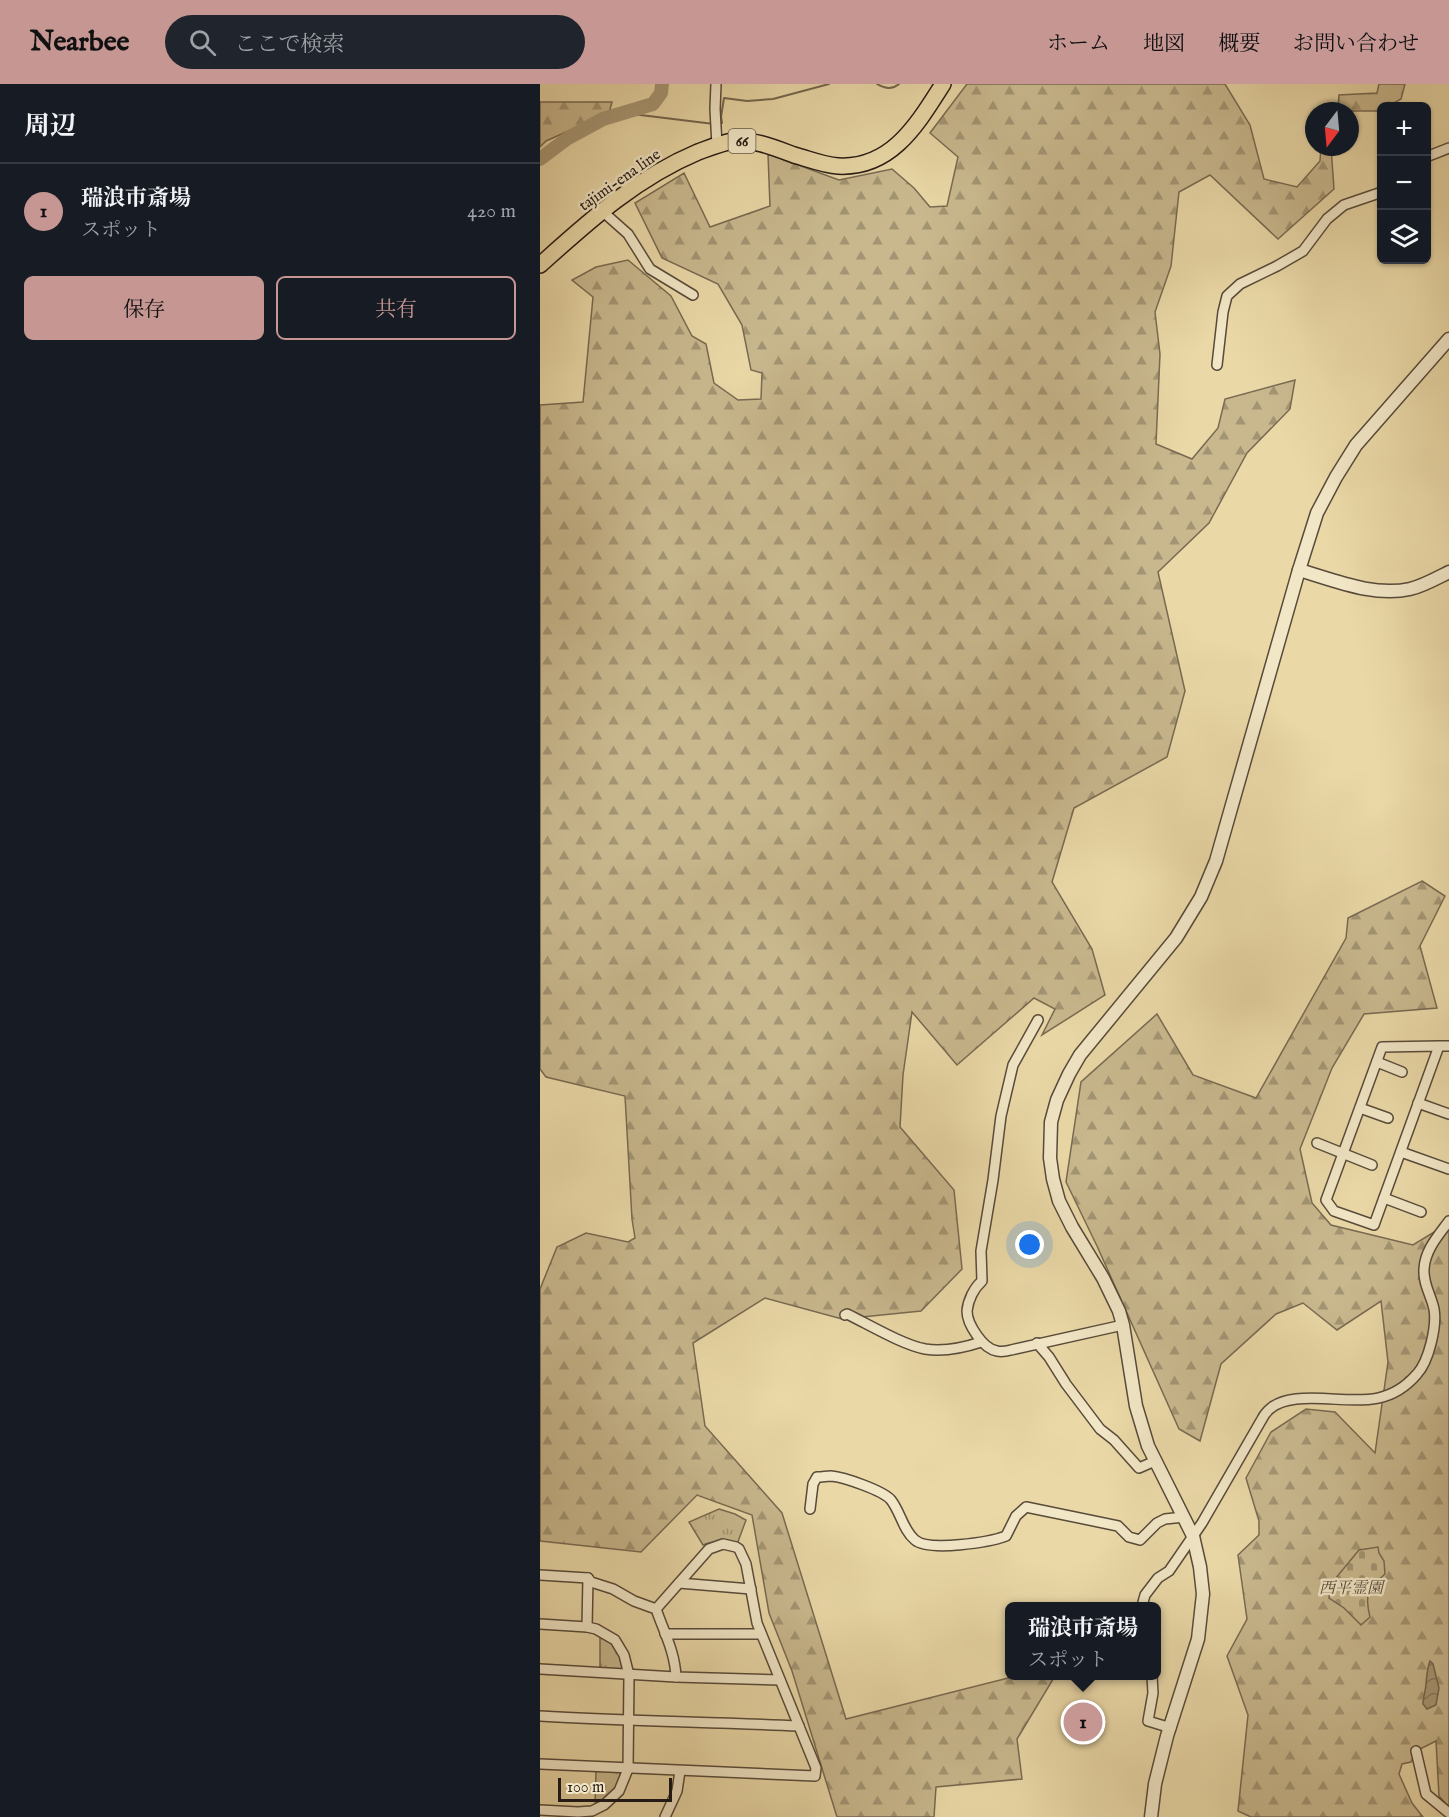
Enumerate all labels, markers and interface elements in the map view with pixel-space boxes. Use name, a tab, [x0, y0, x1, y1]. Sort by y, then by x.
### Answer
search box	[165, 15, 585, 69]
text: Nearbee	[30, 25, 129, 60]
icon: search	[186, 26, 219, 59]
text: ここで検索	[234, 31, 344, 59]
text: ホーム	[1047, 31, 1110, 58]
text: 地図	[1143, 31, 1185, 58]
text: 概要	[1218, 31, 1260, 58]
text: お問い合わせ	[1293, 31, 1419, 58]
north arrow	[1305, 102, 1359, 156]
map controls	[1377, 102, 1431, 264]
button: +	[1377, 102, 1431, 156]
text: 周辺	[24, 110, 76, 143]
road number: 66	[728, 129, 756, 153]
street label: tajimi-ena line	[575, 145, 665, 216]
button: −	[1377, 156, 1431, 210]
text: 瑞浪市斎場	[81, 185, 191, 213]
text: 1	[40, 199, 47, 224]
text: 420 m	[467, 199, 516, 224]
button: layers	[1377, 210, 1431, 264]
text: スポット	[81, 218, 161, 243]
button: 保存	[24, 276, 264, 340]
button: 共有	[276, 276, 516, 340]
your location	[1015, 1230, 1044, 1259]
park label: 西平霊園	[1319, 1579, 1386, 1599]
popup	[1005, 1602, 1161, 1680]
text: 瑞浪市斎場	[1028, 1615, 1138, 1643]
text: スポット	[1028, 1648, 1108, 1673]
pin: 1	[1064, 1700, 1102, 1744]
scale bar	[558, 1775, 672, 1802]
text: 100 m	[567, 1778, 604, 1798]

